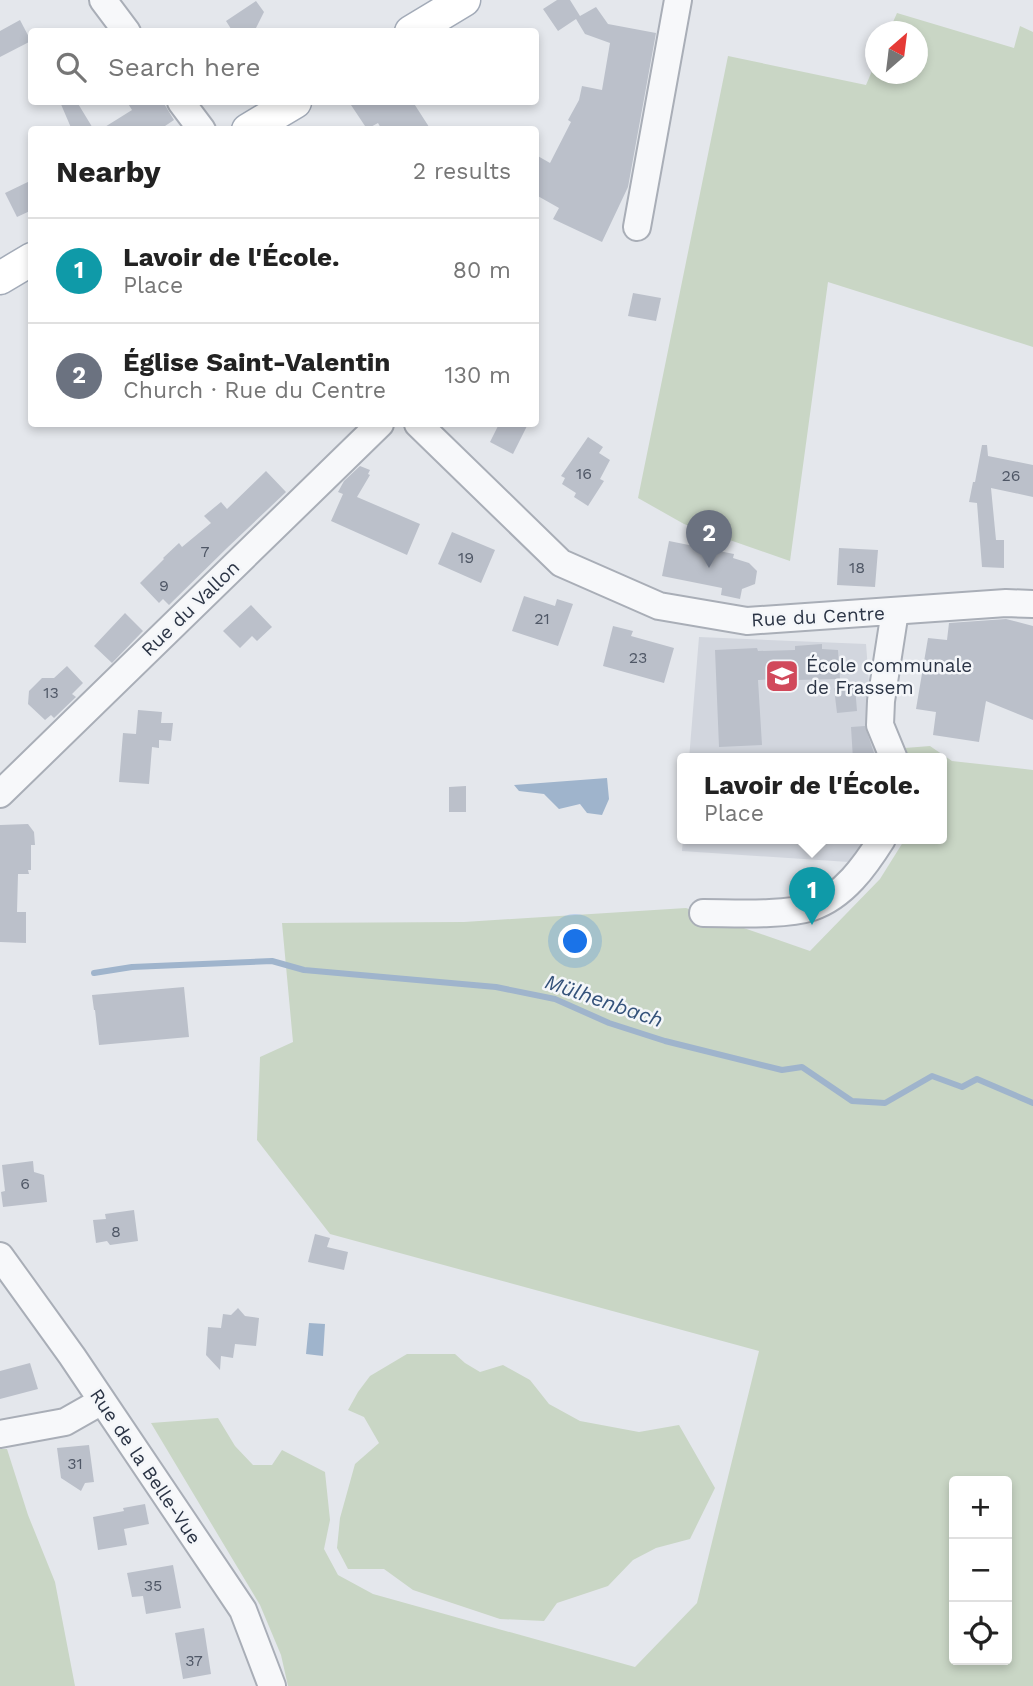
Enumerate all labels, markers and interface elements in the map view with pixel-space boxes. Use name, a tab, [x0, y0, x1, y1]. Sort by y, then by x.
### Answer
north arrow	[865, 21, 928, 84]
search box	[28, 28, 539, 105]
icon: search	[52, 48, 90, 86]
text: Search here	[108, 52, 260, 82]
text: Nearby	[56, 154, 161, 189]
text: 2 results	[413, 158, 511, 185]
text: Lavoir de l'École.	[123, 242, 340, 272]
text: 1	[74, 257, 84, 284]
text: 80 m	[453, 257, 511, 284]
text: Place	[123, 272, 183, 299]
text: Église Saint-Valentin	[123, 347, 390, 377]
text: 2	[72, 362, 86, 389]
text: 130 m	[445, 362, 511, 389]
text: Church · Rue du Centre	[123, 377, 386, 404]
house number: 16	[576, 464, 592, 483]
house number: 26	[1001, 466, 1021, 485]
pin: 2	[686, 510, 732, 568]
house number: 7	[201, 542, 210, 561]
house number: 19	[458, 548, 474, 567]
street label: Rue du Vallon	[136, 556, 244, 661]
house number: 18	[849, 558, 865, 577]
house number: 9	[159, 576, 169, 595]
street label: Rue du Centre	[751, 602, 885, 631]
house number: 21	[534, 609, 550, 628]
house number: 23	[629, 648, 647, 667]
place label: École communale de Frassem	[806, 654, 972, 699]
school or university icon: École communale de Frassem	[763, 657, 801, 695]
house number: 13	[43, 683, 59, 702]
popup	[677, 753, 947, 844]
text: Lavoir de l'École.	[704, 770, 920, 800]
text: Place	[704, 800, 764, 827]
pin: 1	[789, 867, 835, 925]
your location	[558, 924, 592, 958]
water label: Mülhenbach	[542, 969, 667, 1032]
house number: 6	[20, 1174, 30, 1193]
house number: 8	[111, 1222, 121, 1241]
street label: Rue de la Belle-Vue	[85, 1384, 206, 1548]
house number: 31	[67, 1454, 83, 1473]
map controls	[949, 1476, 1012, 1665]
button: +	[949, 1476, 1012, 1539]
button: −	[949, 1539, 1012, 1602]
house number: 35	[144, 1576, 162, 1595]
button: locate	[949, 1602, 1012, 1665]
house number: 37	[185, 1651, 203, 1670]

